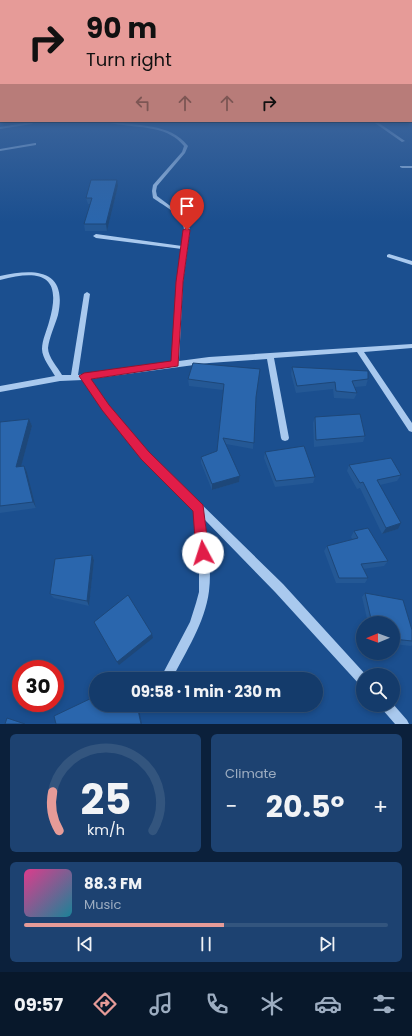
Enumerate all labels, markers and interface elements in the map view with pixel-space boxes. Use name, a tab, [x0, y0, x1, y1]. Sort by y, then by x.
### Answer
text: 90 m	[86, 9, 157, 48]
icon: right	[20, 16, 72, 68]
text: Turn right	[86, 47, 172, 72]
icon: left	[132, 92, 154, 114]
icon: ahead	[174, 92, 196, 114]
icon: ahead	[216, 92, 238, 114]
icon: right	[258, 92, 280, 114]
pin	[170, 189, 204, 230]
icon: arrive	[176, 195, 198, 217]
position arrow	[182, 532, 224, 574]
north arrow	[356, 616, 400, 660]
map controls	[356, 616, 400, 712]
speed limit sign: 30	[12, 660, 64, 712]
button: search	[356, 668, 400, 712]
text: 09:58 · 1 min · 230 m	[131, 681, 281, 702]
text: Climate	[225, 764, 276, 783]
text: 25	[80, 770, 131, 829]
text: 20.5°	[266, 785, 344, 828]
text: −	[225, 791, 237, 822]
text: +	[373, 791, 388, 822]
text: km/h	[86, 820, 125, 840]
text: 88.3 FM	[84, 873, 142, 894]
text: Music	[84, 895, 121, 914]
icon: previous	[74, 933, 96, 955]
icon: pause	[195, 933, 217, 955]
icon: next	[316, 933, 338, 955]
icon: directions	[91, 990, 119, 1018]
icon: music	[147, 990, 175, 1018]
icon: phone	[203, 990, 231, 1018]
icon: climate	[258, 990, 286, 1018]
icon: car	[314, 990, 342, 1018]
icon: filters	[370, 990, 398, 1018]
text: 09:57	[14, 992, 63, 1017]

